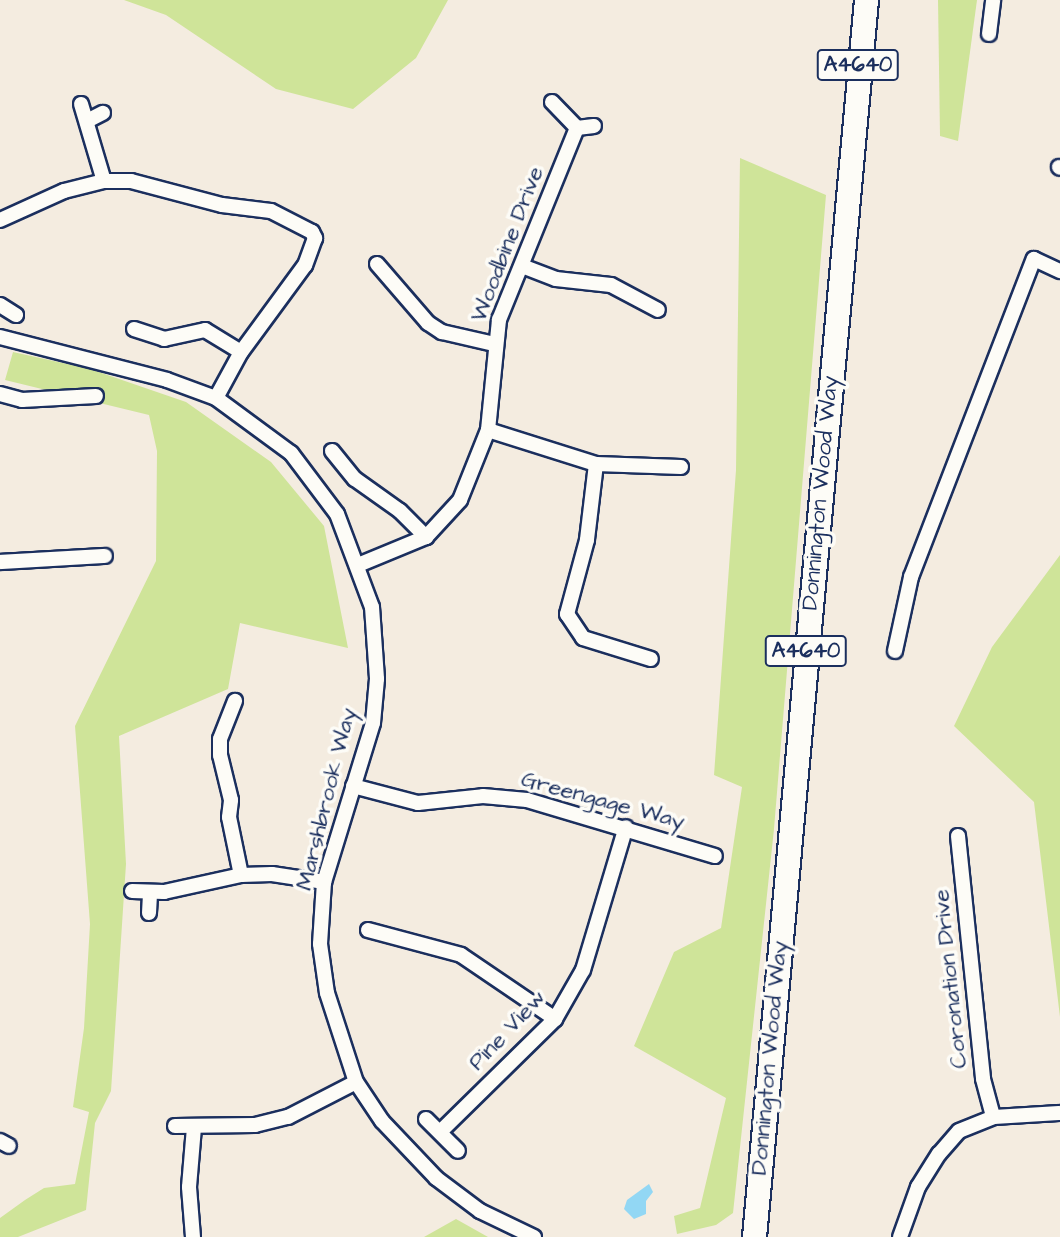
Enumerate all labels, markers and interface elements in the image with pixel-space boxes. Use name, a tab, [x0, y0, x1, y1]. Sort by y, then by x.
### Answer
road number: A4640	[816, 48, 900, 82]
street label: Woodbine Drive	[465, 162, 549, 326]
street label: Donnington Wood Way	[796, 375, 844, 611]
road number: A4640	[764, 634, 848, 668]
street label: Marshbrook Way	[290, 705, 362, 893]
street label: Greengage Way	[518, 765, 688, 835]
street label: Coronation Drive	[927, 888, 973, 1070]
street label: Donnington Wood Way	[745, 940, 793, 1176]
street label: Pine View	[463, 984, 551, 1076]

